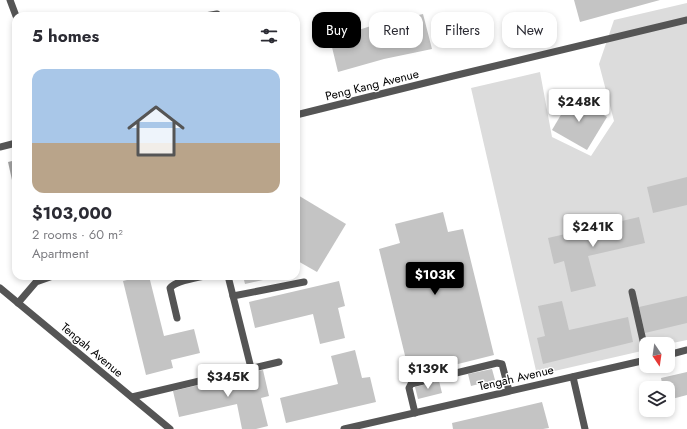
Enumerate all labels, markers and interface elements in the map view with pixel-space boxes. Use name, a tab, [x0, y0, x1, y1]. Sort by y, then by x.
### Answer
chip: Buy	[312, 12, 361, 48]
chip: Rent	[369, 12, 423, 48]
chip: Filters	[431, 12, 494, 48]
chip: New	[502, 12, 557, 48]
text: 5 homes	[32, 24, 99, 48]
icon: filters	[258, 25, 280, 47]
street label: Peng Kang Avenue	[323, 65, 421, 105]
pin: $248K	[551, 89, 607, 123]
text: $248K	[558, 92, 600, 111]
icon: home	[120, 95, 192, 167]
text: $103,000	[32, 201, 112, 225]
pin: $241K	[565, 214, 621, 248]
text: $241K	[572, 217, 614, 236]
text: 2 rooms · 60 m²	[32, 225, 123, 244]
text: Apartment	[32, 244, 89, 263]
pin: $103K	[407, 262, 463, 296]
text: $103K	[415, 265, 455, 284]
street label: Tengah Avenue	[57, 318, 127, 382]
north arrow	[639, 337, 675, 373]
map controls	[639, 337, 675, 417]
pin: $139K	[400, 356, 456, 390]
text: $139K	[408, 359, 448, 378]
street label: Tengah Avenue	[477, 361, 555, 395]
pin: $345K	[200, 364, 256, 398]
text: $345K	[207, 367, 249, 386]
button: layers	[639, 381, 675, 417]

